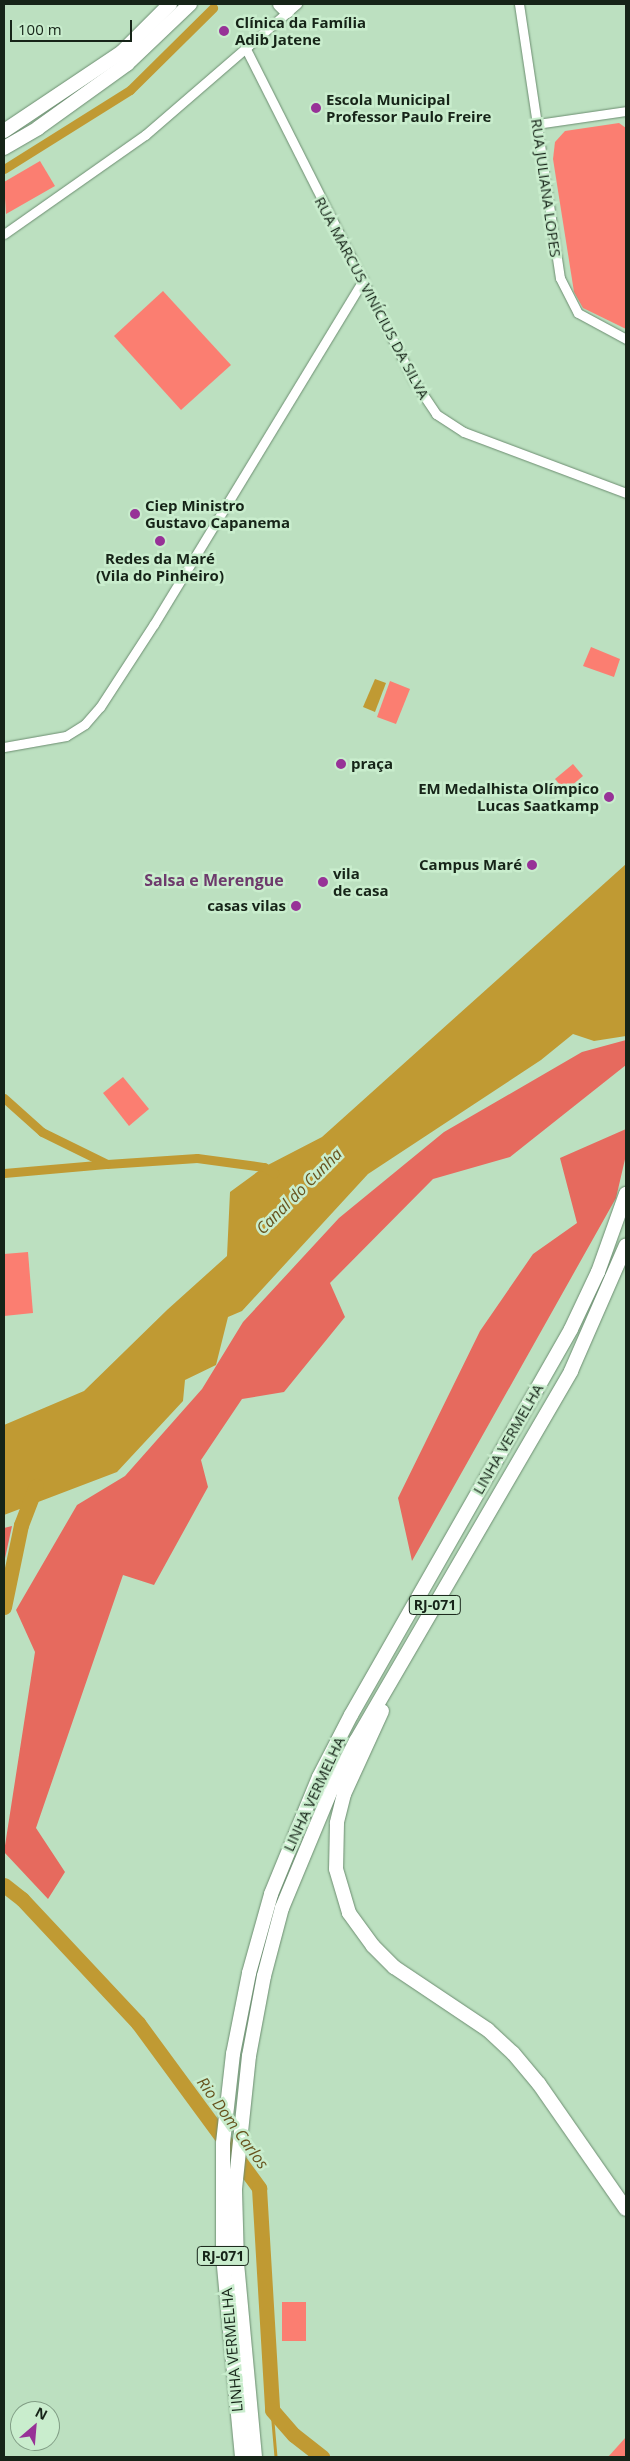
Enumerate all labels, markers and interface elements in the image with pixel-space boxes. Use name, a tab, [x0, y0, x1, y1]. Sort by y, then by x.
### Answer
scale bar	[12, 10, 135, 42]
place label: Clínica da Família Adib Jatene	[235, 13, 366, 48]
text: 100 m	[18, 19, 62, 39]
marker: Clínica da Família Adib Jatene	[217, 24, 231, 38]
place label: Escola Municipal Professor Paulo Freire	[326, 90, 491, 125]
marker: Escola Municipal Professor Paulo Freire	[310, 102, 322, 114]
street label: RUA JULIANA LOPES	[527, 118, 565, 258]
street label: RUA MARCUS VINÍCIUS DA SILVA	[311, 194, 433, 402]
place label: Ciep Ministro Gustavo Capanema	[145, 496, 290, 531]
marker: Ciep Ministro Gustavo Capanema	[129, 508, 141, 520]
marker: Redes da Maré (Vila do Pinheiro)	[154, 535, 166, 547]
place label: Redes da Maré (Vila do Pinheiro)	[96, 549, 224, 584]
place label: praça	[351, 755, 393, 773]
marker: praça	[335, 758, 347, 770]
place label: EM Medalhista Olímpico Lucas Saatkamp	[418, 779, 599, 814]
marker: EM Medalhista Olímpico Lucas Saatkamp	[603, 791, 615, 803]
place label: Campus Maré	[419, 856, 522, 874]
marker: Campus Maré	[526, 859, 538, 871]
place label: vila de casa	[333, 864, 389, 899]
district label: Salsa e Merengue	[144, 870, 284, 890]
marker: vila de casa	[317, 876, 329, 888]
place label: casas vilas	[207, 897, 286, 915]
marker: casas vilas	[290, 900, 302, 912]
water label: Canal do Cunha	[252, 1144, 346, 1238]
street label: LINHA VERMELHA	[469, 1381, 547, 1497]
road number: RJ-071	[409, 1594, 461, 1616]
street label: LINHA VERMELHA	[280, 1734, 348, 1854]
water label: Rio Dom Carlos	[193, 2073, 273, 2173]
road number: RJ-071	[197, 2244, 249, 2268]
street label: LINHA VERMELHA	[218, 2287, 246, 2413]
north arrow	[10, 2401, 60, 2451]
text: N	[32, 2402, 51, 2424]

